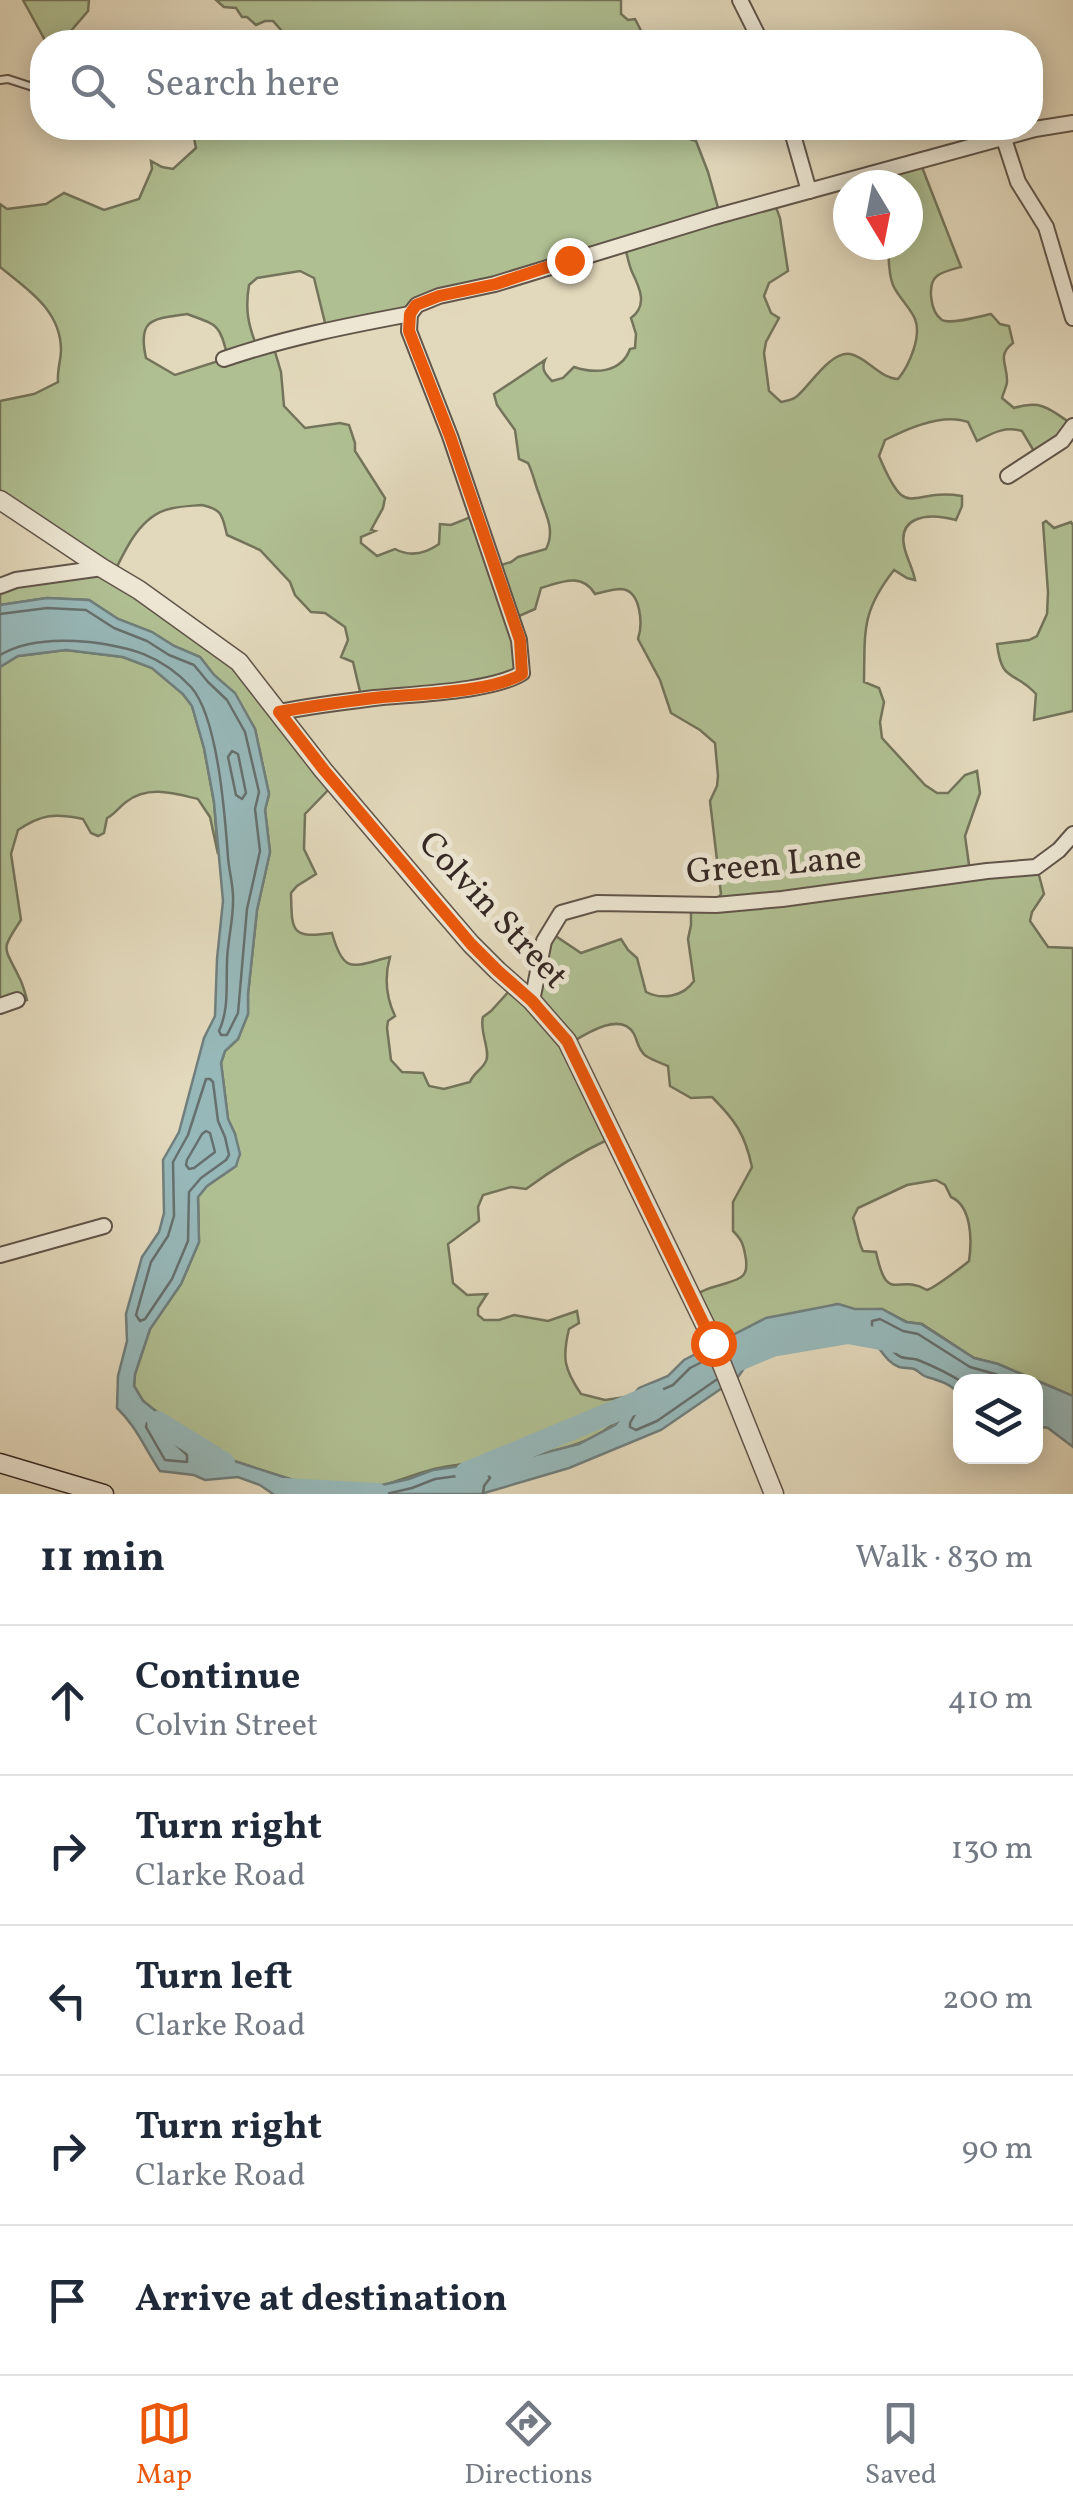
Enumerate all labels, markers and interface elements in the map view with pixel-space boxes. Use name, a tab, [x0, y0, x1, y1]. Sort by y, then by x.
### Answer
search box	[30, 30, 1043, 140]
icon: search	[65, 58, 120, 113]
text: Search here	[145, 59, 340, 112]
north arrow	[833, 170, 923, 260]
route end	[547, 238, 593, 284]
street label: Colvin Street	[406, 821, 578, 1001]
street label: Green Lane	[684, 834, 864, 898]
route start	[691, 1321, 737, 1367]
map controls	[953, 1374, 1043, 1464]
button: layers	[953, 1374, 1043, 1464]
text: 11 min	[40, 1530, 165, 1589]
text: Walk · 830 m	[855, 1537, 1033, 1581]
text: Continue	[135, 1652, 300, 1705]
icon: ahead	[40, 1673, 95, 1728]
text: 410 m	[948, 1678, 1033, 1722]
text: Colvin Street	[135, 1705, 318, 1749]
text: Turn right	[135, 1802, 322, 1855]
icon: right	[40, 1823, 95, 1878]
text: 130 m	[951, 1828, 1033, 1872]
text: Clarke Road	[135, 1855, 306, 1899]
text: Turn left	[135, 1952, 292, 2005]
icon: left	[40, 1973, 95, 2028]
text: 200 m	[942, 1978, 1033, 2022]
text: Clarke Road	[135, 2005, 306, 2049]
text: Turn right	[135, 2102, 322, 2155]
icon: right	[40, 2123, 95, 2178]
text: 90 m	[962, 2128, 1033, 2172]
text: Clarke Road	[135, 2155, 306, 2199]
icon: arrive	[40, 2273, 95, 2328]
text: Arrive at destination	[135, 2274, 508, 2327]
tab: Map	[136, 2396, 192, 2495]
tab: Directions	[464, 2396, 593, 2495]
tab: Saved	[865, 2396, 937, 2495]

